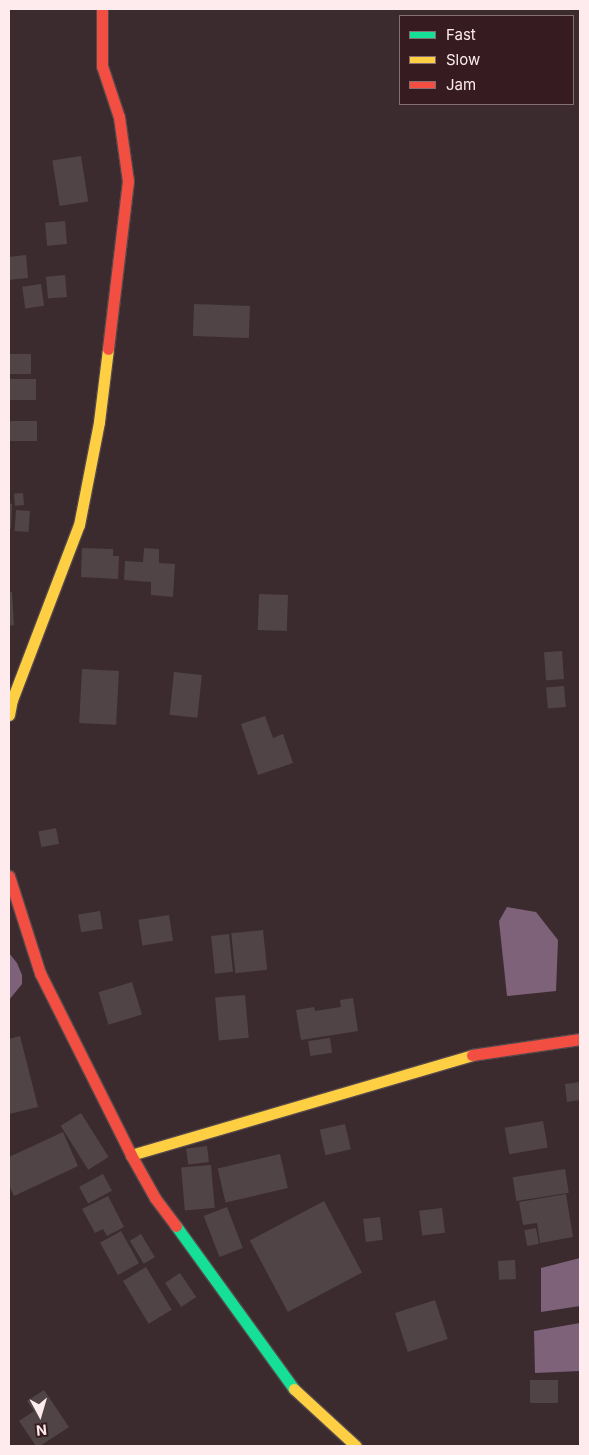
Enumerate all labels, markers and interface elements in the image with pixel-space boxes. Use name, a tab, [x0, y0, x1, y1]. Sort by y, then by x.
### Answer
legend	[399, 15, 574, 105]
text: Fast	[446, 25, 476, 44]
text: Slow	[446, 50, 480, 69]
text: Jam	[446, 75, 476, 94]
north arrow	[15, 1390, 65, 1440]
text: N	[35, 1421, 48, 1439]

